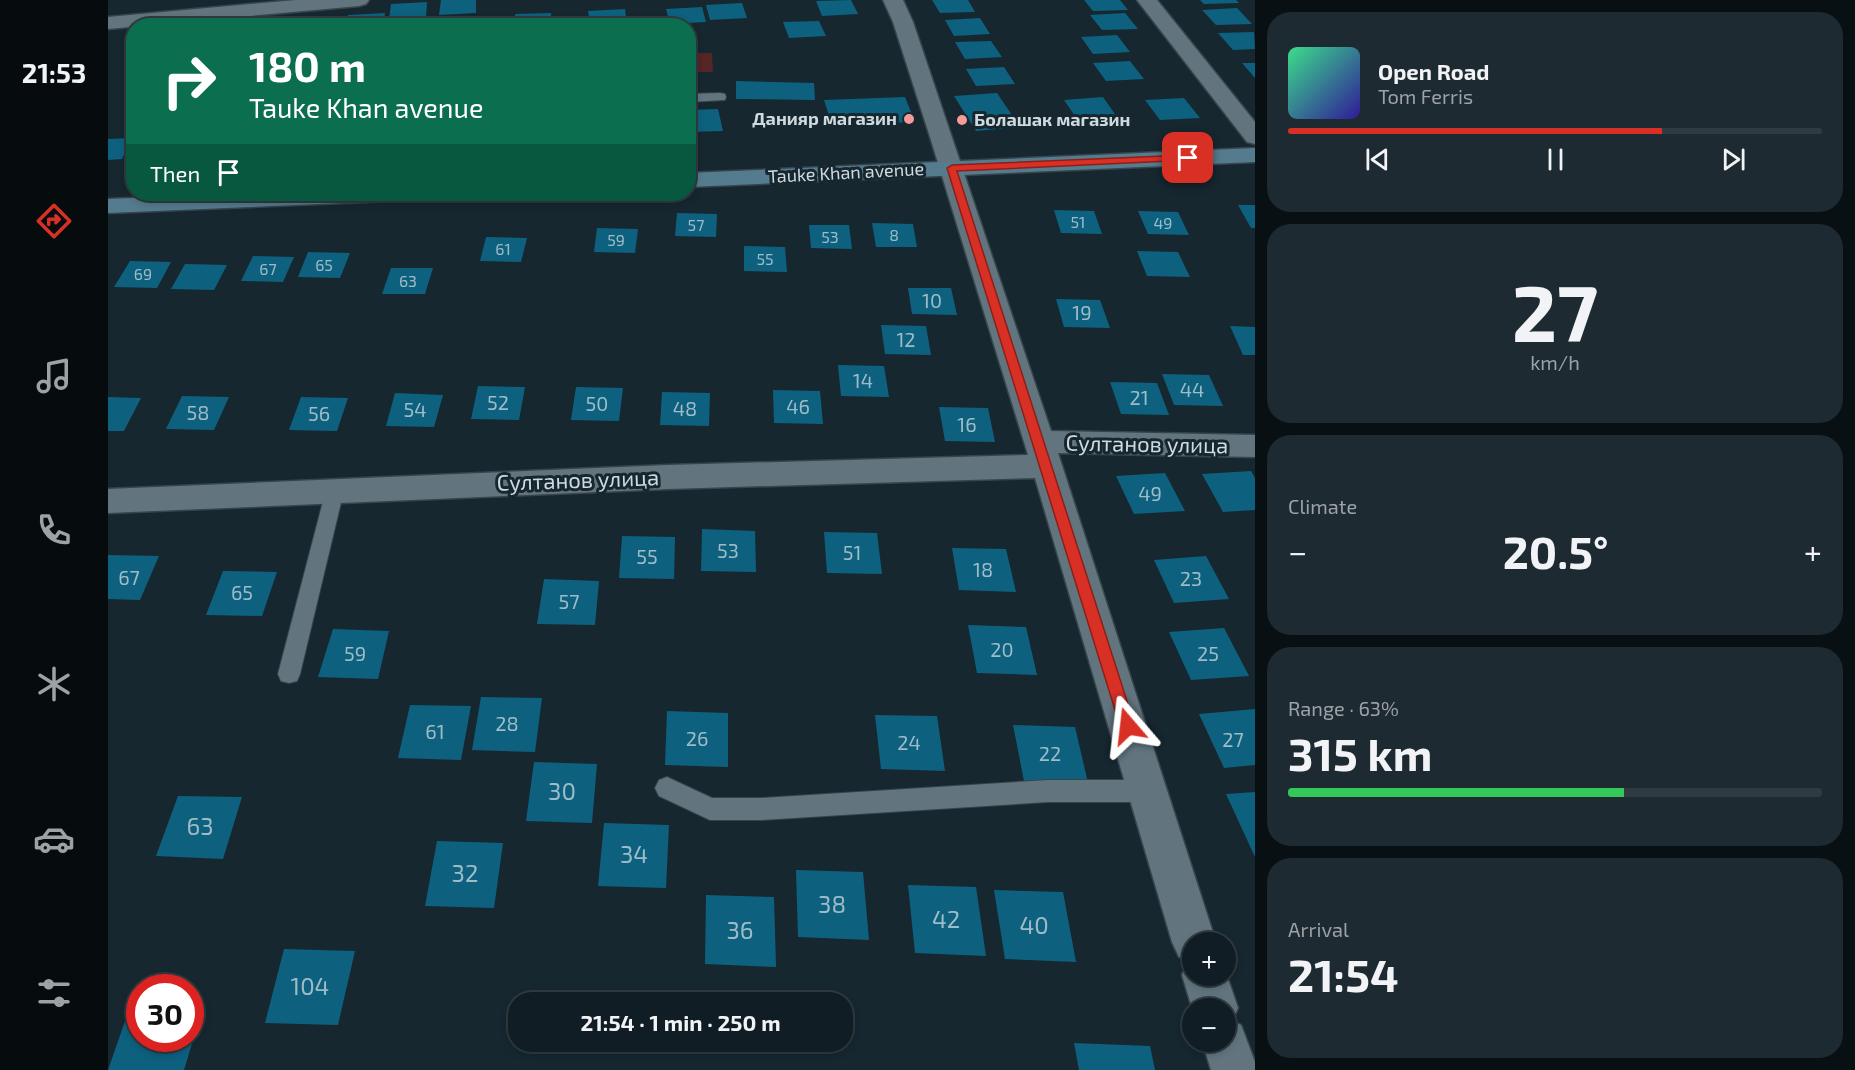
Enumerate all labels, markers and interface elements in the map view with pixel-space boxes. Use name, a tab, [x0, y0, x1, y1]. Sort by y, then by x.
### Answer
text: 180 m	[249, 40, 366, 90]
icon: right	[150, 42, 228, 120]
text: 21:53	[22, 56, 86, 88]
text: Open Road	[1378, 58, 1490, 84]
text: Tom Ferris	[1378, 84, 1473, 108]
text: Tauke Khan avenue	[249, 91, 483, 123]
place label: Данияр магазин	[752, 107, 897, 129]
place label: Болашак магазин	[974, 108, 1130, 130]
marker: Данияр магазин	[902, 112, 916, 126]
marker: Болашак магазин	[955, 113, 969, 127]
pin	[1162, 132, 1213, 183]
icon: arrive	[1171, 141, 1204, 174]
icon: previous	[1361, 143, 1394, 176]
icon: pause	[1539, 143, 1572, 176]
icon: next	[1717, 143, 1750, 176]
icon: arrive	[212, 156, 245, 189]
street label: Tauke Khan avenue	[767, 157, 925, 187]
text: Then	[150, 160, 200, 186]
icon: directions	[33, 200, 75, 242]
house number: 51	[1071, 212, 1085, 231]
house number: 49	[1154, 213, 1173, 232]
house number: 57	[688, 215, 704, 234]
house number: 8	[889, 225, 899, 244]
house number: 53	[821, 227, 839, 246]
house number: 59	[607, 230, 625, 249]
house number: 61	[495, 239, 511, 258]
house number: 55	[756, 249, 774, 268]
house number: 65	[315, 255, 333, 274]
house number: 67	[259, 259, 277, 278]
house number: 69	[134, 264, 152, 283]
text: 27	[1512, 264, 1598, 358]
house number: 63	[399, 271, 417, 290]
house number: 10	[922, 288, 942, 312]
house number: 19	[1072, 300, 1092, 324]
house number: 12	[896, 327, 916, 351]
text: km/h	[1530, 350, 1580, 374]
icon: music	[33, 355, 75, 397]
house number: 14	[853, 368, 873, 392]
house number: 44	[1180, 377, 1204, 401]
house number: 21	[1129, 385, 1149, 409]
house number: 52	[487, 390, 509, 414]
house number: 50	[586, 391, 608, 415]
house number: 46	[786, 394, 810, 418]
house number: 48	[673, 396, 697, 420]
house number: 54	[403, 397, 427, 421]
house number: 58	[187, 400, 209, 424]
house number: 56	[308, 401, 330, 425]
house number: 16	[957, 412, 977, 436]
street label: Султанов улица	[1066, 429, 1228, 458]
street label: Султанов улица	[496, 463, 660, 496]
house number: 49	[1138, 481, 1162, 505]
text: Climate	[1288, 494, 1357, 518]
icon: phone	[33, 509, 75, 551]
text: 20.5°	[1503, 524, 1608, 578]
text: −	[1288, 531, 1307, 571]
text: +	[1804, 531, 1822, 571]
house number: 53	[717, 538, 739, 562]
house number: 51	[843, 540, 861, 564]
house number: 55	[636, 544, 658, 568]
house number: 18	[973, 557, 993, 581]
house number: 67	[118, 565, 140, 589]
house number: 23	[1180, 566, 1202, 590]
house number: 65	[231, 580, 253, 604]
house number: 57	[559, 589, 579, 613]
house number: 20	[990, 637, 1014, 661]
house number: 59	[344, 641, 366, 665]
house number: 25	[1197, 641, 1219, 665]
icon: climate	[33, 663, 75, 705]
position arrow	[1096, 694, 1160, 758]
text: Range · 63%	[1288, 696, 1399, 720]
house number: 28	[495, 711, 519, 735]
house number: 61	[425, 719, 445, 743]
house number: 26	[686, 726, 708, 750]
text: 315 km	[1288, 726, 1432, 780]
house number: 27	[1222, 727, 1244, 751]
house number: 24	[897, 730, 921, 754]
house number: 22	[1039, 741, 1061, 765]
house number: 30	[548, 776, 576, 805]
house number: 63	[186, 811, 214, 840]
icon: car	[33, 818, 75, 860]
house number: 34	[620, 839, 648, 868]
house number: 32	[452, 858, 478, 887]
house number: 38	[818, 889, 846, 918]
house number: 42	[932, 904, 960, 933]
house number: 40	[1019, 910, 1049, 939]
house number: 36	[726, 915, 754, 944]
text: Arrival	[1288, 917, 1349, 941]
map controls	[1182, 932, 1236, 1052]
button: +	[1182, 932, 1236, 986]
text: 21:54	[1288, 947, 1399, 1001]
house number: 104	[291, 971, 329, 1000]
icon: filters	[33, 972, 75, 1014]
speed limit sign: 30	[126, 974, 204, 1052]
button: −	[1182, 998, 1236, 1052]
text: 21:54 · 1 min · 250 m	[580, 1009, 781, 1035]

